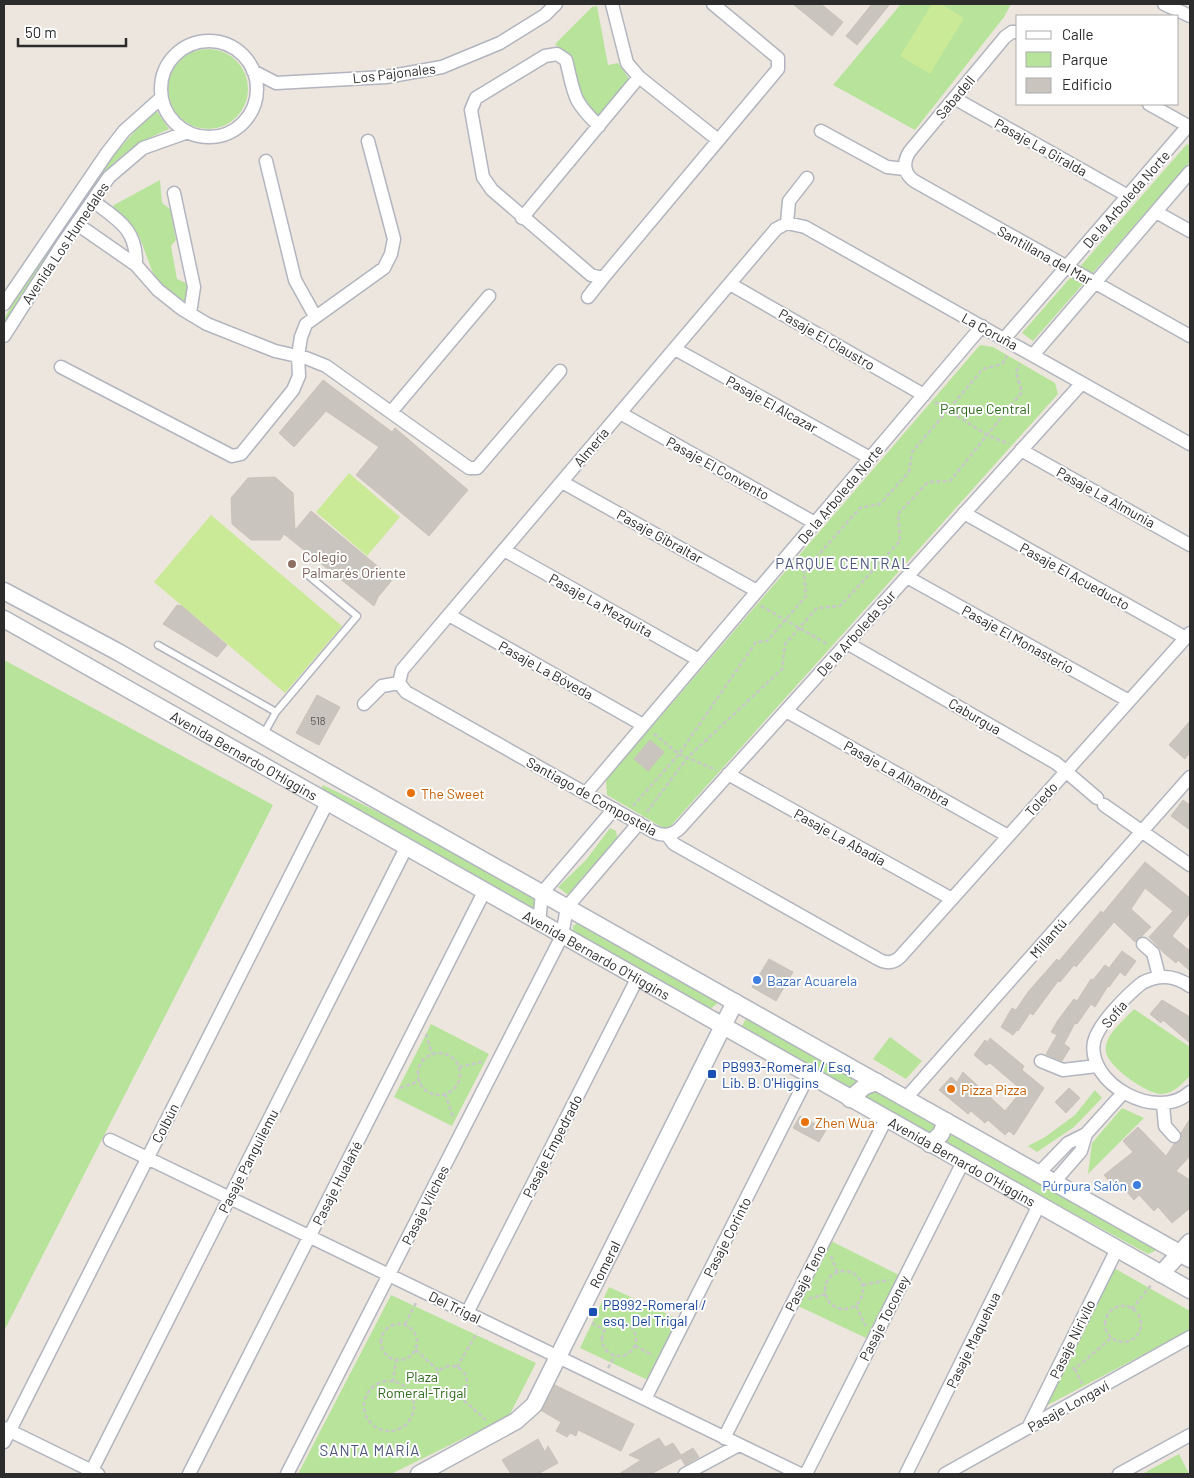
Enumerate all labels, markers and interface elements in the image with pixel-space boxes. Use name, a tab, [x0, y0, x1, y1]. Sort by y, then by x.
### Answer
scale bar	[18, 15, 125, 47]
legend	[1016, 15, 1179, 105]
text: 50 m	[25, 23, 57, 41]
text: Calle	[1062, 25, 1094, 43]
text: Parque	[1062, 50, 1108, 68]
street label: Los Pajonales	[351, 59, 437, 87]
street label: Sabadell	[932, 72, 978, 122]
text: Edificio	[1062, 75, 1112, 93]
street label: Pasaje La Giralda	[992, 115, 1090, 179]
street label: De la Arboleda Norte	[1079, 147, 1173, 251]
street label: Avenida Los Humedales	[18, 179, 112, 307]
street label: Santillana del Mar	[995, 222, 1095, 288]
street label: Pasaje El Claustro	[776, 305, 878, 373]
street label: La Coruña	[959, 309, 1021, 353]
street label: Pasaje El Alcazar	[723, 372, 821, 436]
park label: Parque Central	[940, 400, 1030, 417]
street label: Almería	[570, 424, 612, 470]
street label: Pasaje El Convento	[664, 433, 772, 503]
street label: De la Arboleda Norte	[794, 441, 886, 547]
street label: Pasaje La Almunia	[1054, 463, 1158, 531]
street label: Pasaje Gibraltar	[614, 505, 706, 567]
street label: Pasaje El Acueducto	[1017, 539, 1133, 613]
place label: Colegio Palmarés Oriente	[302, 548, 406, 581]
district label: PARQUE CENTRAL	[775, 554, 911, 572]
marker: Colegio Palmarés Oriente	[286, 558, 298, 570]
street label: Pasaje La Mezquita	[546, 570, 656, 640]
street label: De la Arboleda Sur	[813, 586, 899, 680]
street label: Pasaje El Monasterio	[959, 601, 1077, 677]
street label: Pasaje La Bóveda	[496, 637, 596, 703]
street label: Caburgua	[946, 694, 1004, 738]
street label: Avenida Bernardo O'Higgins	[168, 707, 321, 803]
house number: 518	[311, 714, 326, 727]
street label: Pasaje La Alhambra	[841, 737, 953, 809]
street label: Santiago de Compostela	[524, 753, 660, 839]
street label: Toledo	[1021, 778, 1061, 820]
place label: The Sweet	[421, 785, 485, 802]
marker: The Sweet	[405, 787, 417, 799]
street label: Pasaje La Abadía	[791, 805, 889, 869]
street label: Avenida Bernardo O'Higgins	[520, 906, 673, 1003]
street label: Millantú	[1026, 915, 1070, 961]
place label: Bazar Acuarela	[767, 972, 857, 989]
marker: Bazar Acuarela	[751, 974, 763, 986]
street label: Sofía	[1098, 997, 1130, 1031]
place label: PB993-Romeral / Esq. Lib. B. O'Higgins	[722, 1058, 855, 1091]
marker: PB993-Romeral / Esq. Lib. B. O'Higgins	[706, 1068, 718, 1080]
place label: Pizza Pizza	[961, 1081, 1027, 1098]
marker: Pizza Pizza	[945, 1083, 957, 1095]
street label: Pasaje Empedrado	[519, 1092, 585, 1200]
street label: Colbún	[148, 1100, 182, 1146]
street label: Pasaje Panguilemu	[214, 1106, 282, 1216]
street label: Avenida Bernardo O'Higgins	[886, 1113, 1039, 1210]
place label: Zhen Wua	[815, 1114, 875, 1131]
marker: Zhen Wua	[799, 1116, 811, 1128]
street label: Pasaje Hualañé	[309, 1138, 365, 1228]
street label: Pasaje Vilches	[398, 1162, 452, 1248]
place label: Púrpura Salón	[1042, 1177, 1127, 1194]
marker: Púrpura Salón	[1131, 1179, 1143, 1191]
street label: Pasaje Corinto	[699, 1194, 755, 1280]
street label: Romeral	[585, 1238, 623, 1291]
street label: Pasaje Teno	[781, 1242, 829, 1314]
street label: Pasaje Toconey	[855, 1272, 913, 1364]
street label: Del Trigal	[426, 1287, 484, 1327]
street label: Pasaje Maquehua	[942, 1289, 1004, 1391]
place label: PB992-Romeral / esq. Del Trigal	[603, 1296, 707, 1329]
street label: Pasaje Nirivilo	[1046, 1297, 1098, 1381]
marker: PB992-Romeral / esq. Del Trigal	[587, 1306, 599, 1318]
park label: Plaza Romeral-Trigal	[377, 1368, 467, 1401]
street label: Pasaje Longaví	[1024, 1377, 1112, 1435]
district label: SANTA MARÍA	[320, 1441, 420, 1459]

